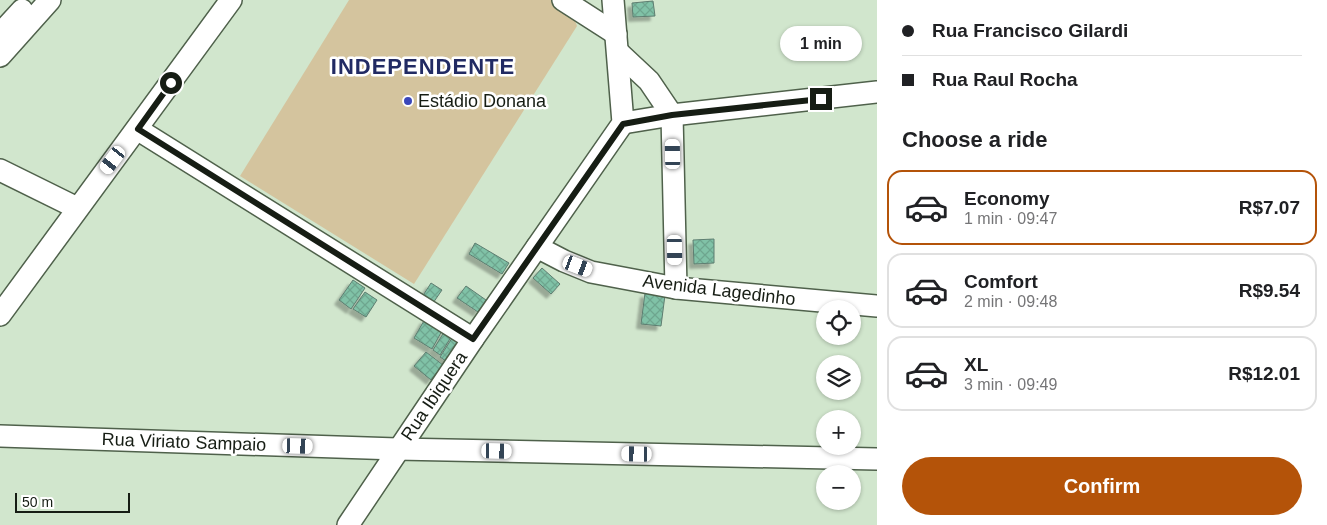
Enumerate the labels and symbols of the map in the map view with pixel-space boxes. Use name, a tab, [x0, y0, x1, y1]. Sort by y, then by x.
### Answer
callout: 1 min	[780, 27, 862, 62]
district label: INDEPENDENTE	[331, 54, 515, 79]
route start	[160, 72, 182, 94]
route end	[810, 88, 832, 110]
place label: Estádio Donana	[418, 91, 547, 111]
marker: Estádio Donana	[402, 95, 414, 107]
car	[665, 139, 680, 169]
car	[97, 144, 128, 176]
car	[667, 235, 682, 265]
car	[561, 254, 594, 278]
street label: Avenida Lagedinho	[641, 271, 797, 309]
street label: Rua Ibiquera	[397, 347, 472, 444]
street label: Rua Viriato Sampaio	[101, 429, 267, 455]
car	[282, 438, 313, 454]
car	[481, 443, 512, 459]
car	[621, 446, 652, 462]
scale bar	[15, 490, 130, 513]

